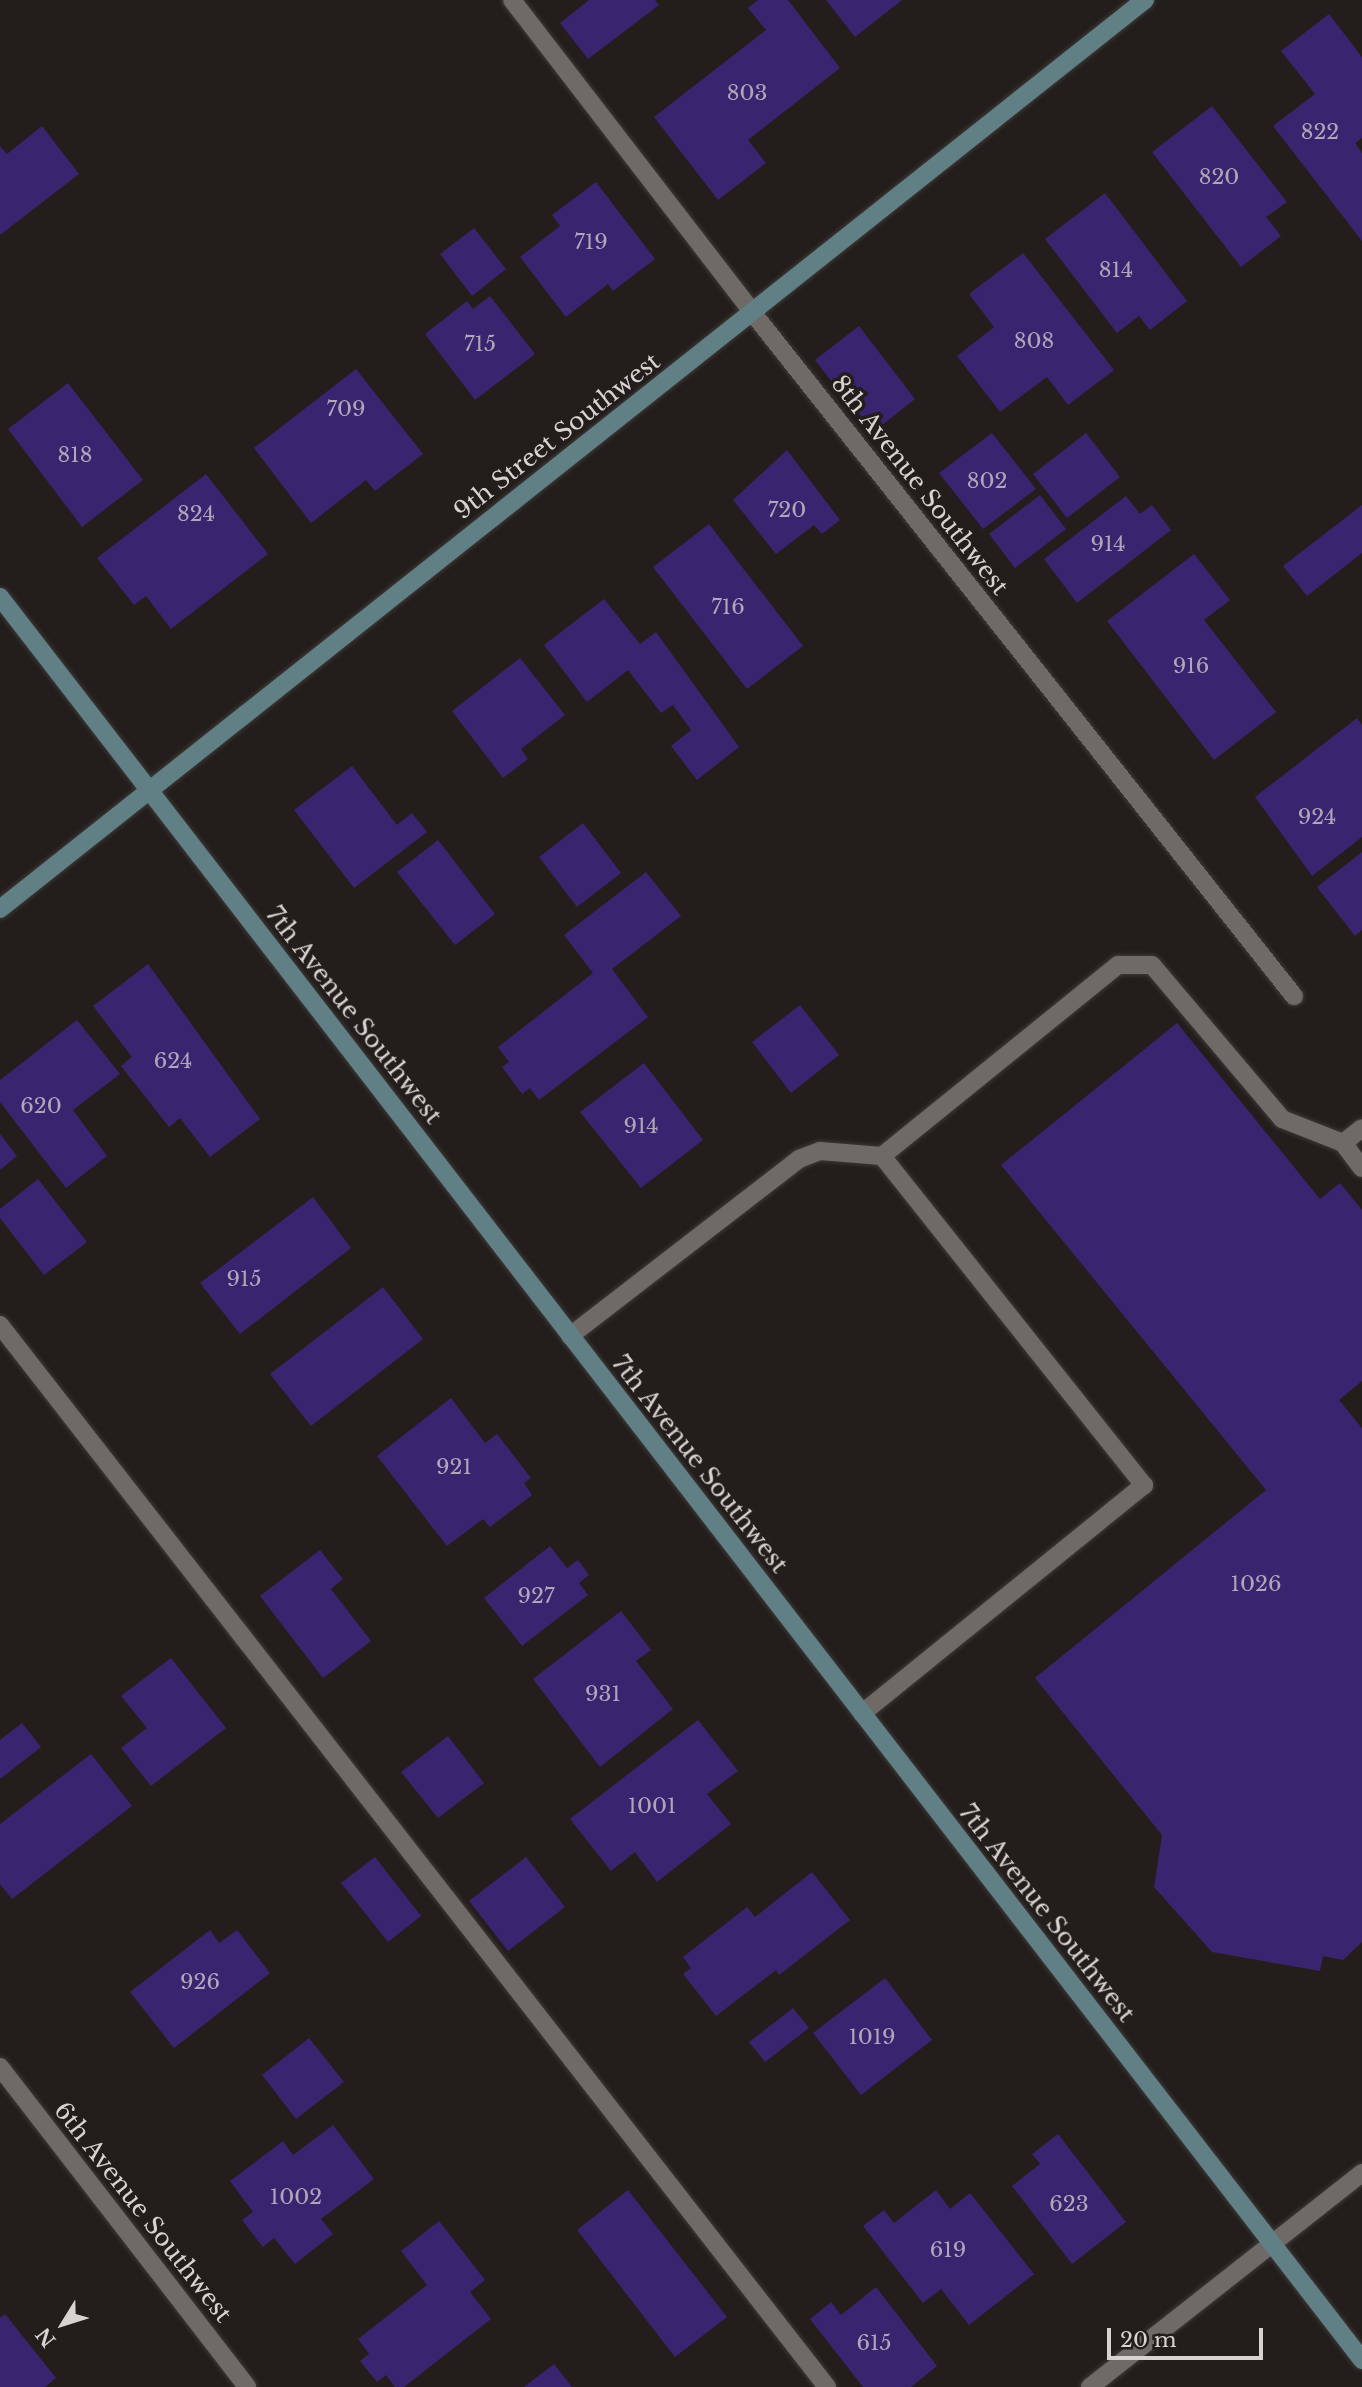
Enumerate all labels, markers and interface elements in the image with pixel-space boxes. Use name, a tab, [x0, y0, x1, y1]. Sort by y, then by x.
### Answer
house number: 803	[727, 80, 767, 106]
house number: 822	[1301, 119, 1339, 145]
house number: 820	[1199, 164, 1239, 190]
house number: 719	[574, 229, 608, 255]
house number: 814	[1099, 257, 1133, 283]
house number: 808	[1014, 328, 1054, 354]
house number: 715	[464, 331, 496, 357]
street label: 9th Street Southwest	[448, 347, 666, 525]
street label: 8th Avenue Southwest	[825, 369, 1015, 601]
house number: 709	[326, 396, 366, 422]
house number: 818	[58, 442, 92, 468]
house number: 802	[967, 468, 1007, 494]
house number: 720	[768, 497, 806, 523]
house number: 824	[177, 501, 215, 527]
house number: 914	[1090, 531, 1126, 557]
house number: 716	[711, 594, 745, 620]
house number: 916	[1173, 653, 1209, 679]
house number: 924	[1298, 804, 1336, 830]
street label: 7th Avenue Southwest	[260, 900, 448, 1130]
house number: 624	[154, 1048, 192, 1074]
house number: 620	[20, 1093, 62, 1119]
house number: 914	[623, 1113, 659, 1139]
house number: 915	[227, 1266, 261, 1292]
street label: 7th Avenue Southwest	[606, 1349, 794, 1579]
house number: 921	[436, 1454, 472, 1480]
house number: 1026	[1231, 1571, 1281, 1597]
house number: 927	[518, 1583, 554, 1609]
house number: 931	[585, 1681, 621, 1707]
house number: 1001	[628, 1793, 676, 1819]
street label: 7th Avenue Southwest	[953, 1798, 1141, 2028]
house number: 926	[180, 1969, 220, 1995]
house number: 1019	[848, 2024, 896, 2050]
street label: 6th Avenue Southwest	[48, 2096, 238, 2328]
house number: 1002	[270, 2184, 322, 2210]
house number: 623	[1049, 2191, 1089, 2217]
house number: 619	[930, 2237, 966, 2263]
north arrow	[28, 2289, 98, 2359]
scale bar	[1110, 2314, 1266, 2358]
text: N	[31, 2323, 61, 2351]
text: 20 m	[1120, 2327, 1177, 2353]
house number: 615	[857, 2330, 891, 2356]

